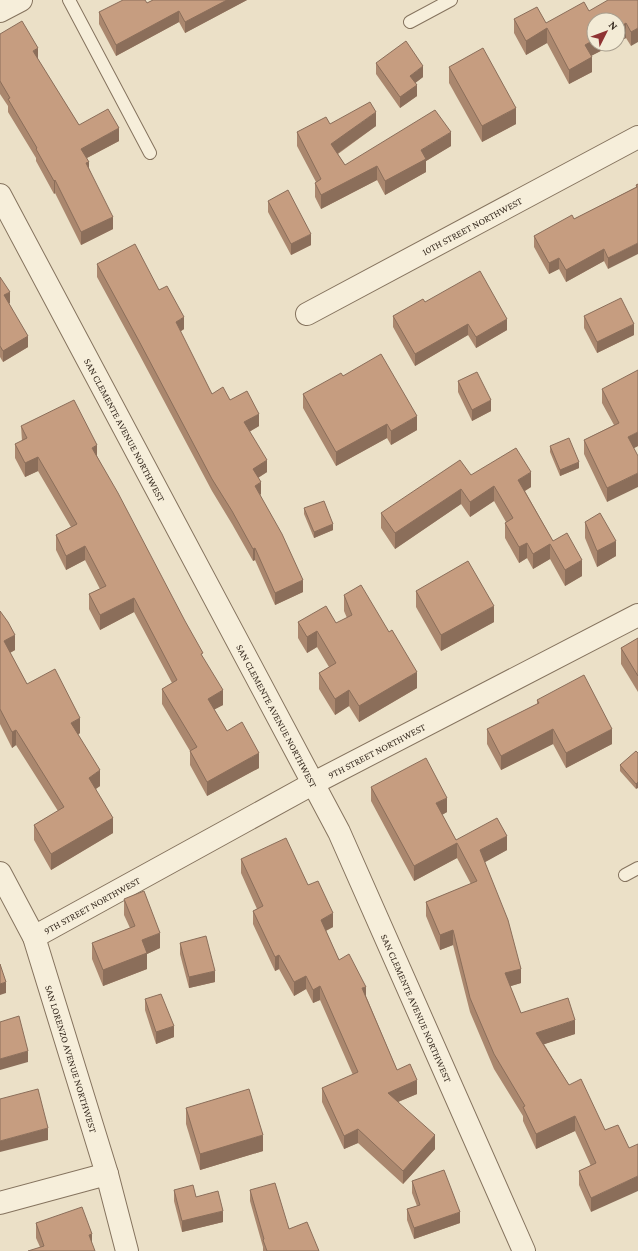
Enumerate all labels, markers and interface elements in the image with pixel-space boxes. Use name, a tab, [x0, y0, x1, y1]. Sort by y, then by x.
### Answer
north arrow	[586, 12, 626, 52]
text: N	[606, 19, 621, 32]
street label: 10TH STREET NORTHWEST	[420, 194, 524, 257]
street label: SAN CLEMENTE AVENUE NORTHWEST	[82, 356, 168, 504]
street label: SAN CLEMENTE AVENUE NORTHWEST	[235, 642, 320, 790]
street label: 9TH STREET NORTHWEST	[326, 721, 428, 780]
street label: 9TH STREET NORTHWEST	[42, 874, 142, 936]
street label: SAN CLEMENTE AVENUE NORTHWEST	[379, 932, 454, 1084]
street label: SAN LORENZO AVENUE NORTHWEST	[44, 984, 100, 1135]

